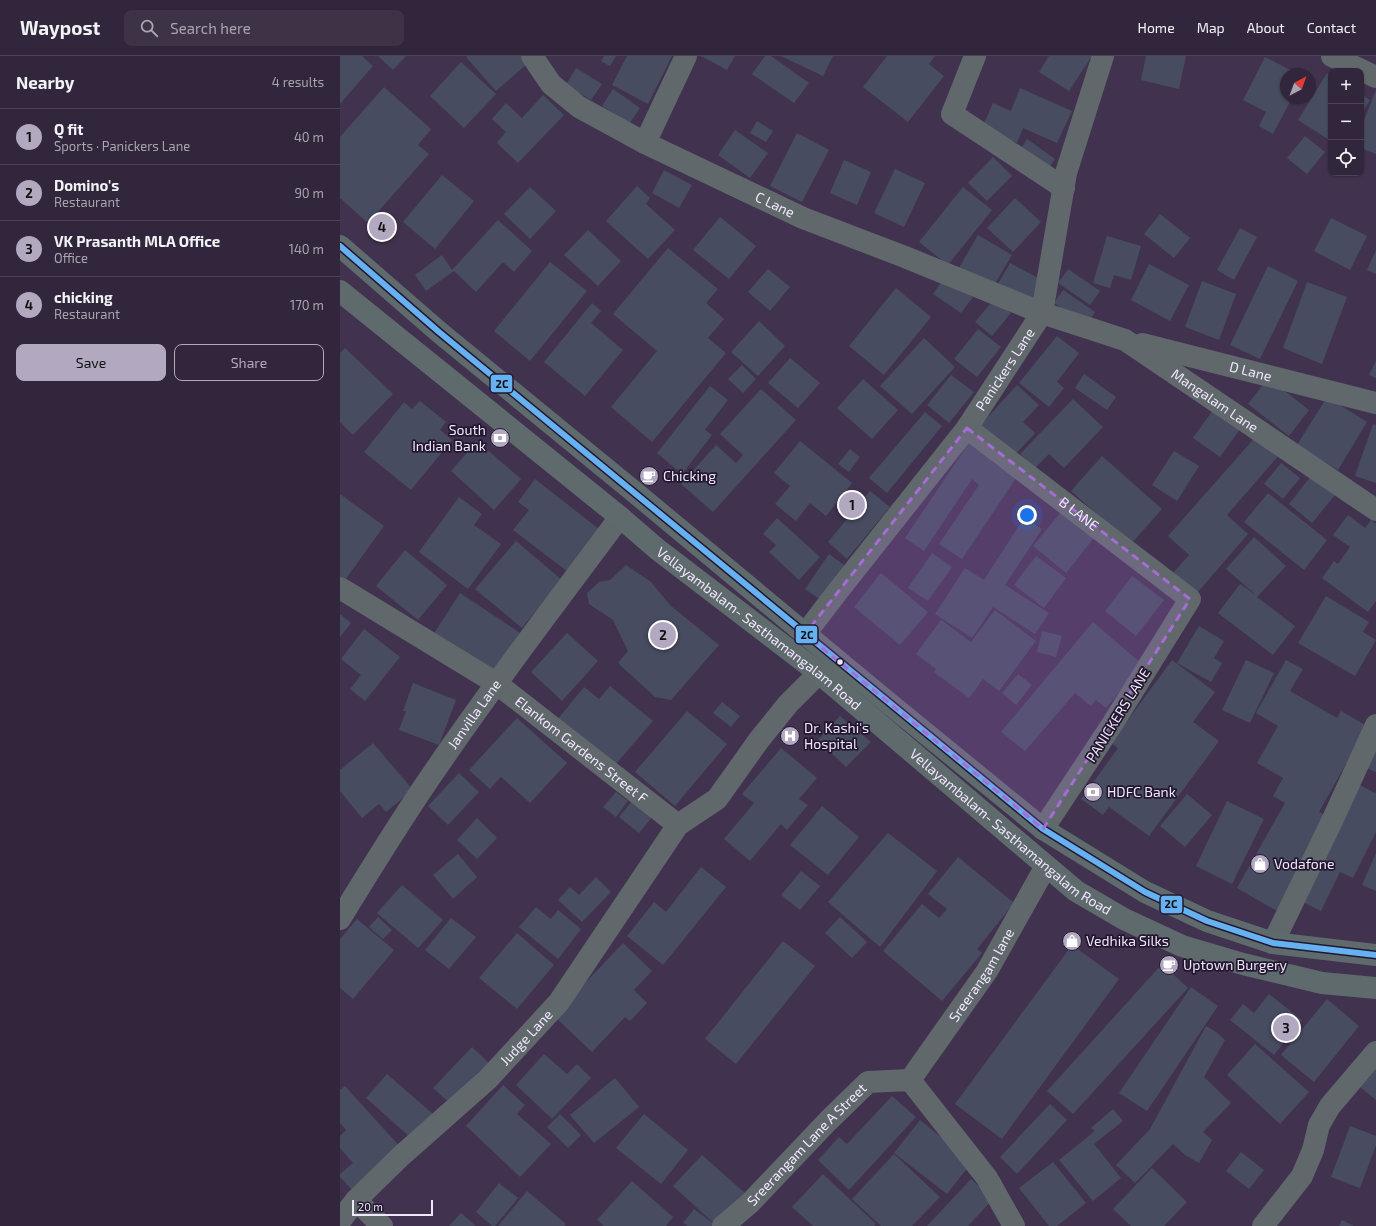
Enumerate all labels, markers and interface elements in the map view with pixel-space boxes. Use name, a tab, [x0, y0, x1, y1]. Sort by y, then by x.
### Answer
search box	[124, 10, 404, 46]
text: Waypost	[20, 16, 100, 39]
icon: search	[138, 17, 160, 39]
text: Search here	[170, 19, 251, 37]
text: Home	[1138, 19, 1175, 36]
text: Map	[1197, 19, 1225, 36]
text: About	[1247, 19, 1285, 36]
text: Contact	[1307, 19, 1356, 36]
north arrow	[1280, 68, 1316, 104]
map controls	[1328, 68, 1364, 176]
button: +	[1328, 68, 1364, 104]
text: Nearby	[16, 72, 74, 92]
text: 4 results	[272, 74, 324, 90]
button: −	[1328, 104, 1364, 140]
text: Q fit	[54, 120, 84, 138]
text: 1	[26, 129, 32, 145]
text: 40 m	[294, 129, 324, 145]
text: Sports · Panickers Lane	[54, 138, 190, 154]
button: locate	[1328, 140, 1364, 176]
text: Domino's	[54, 176, 119, 194]
text: 2	[25, 185, 33, 201]
text: 90 m	[294, 185, 324, 201]
street label: C Lane	[753, 188, 798, 221]
text: Restaurant	[54, 194, 120, 210]
pin: 4	[369, 212, 395, 242]
text: VK Prasanth MLA Office	[54, 232, 220, 250]
text: 3	[25, 241, 33, 257]
text: 140 m	[289, 241, 324, 257]
text: Office	[54, 250, 88, 266]
text: chicking	[54, 288, 113, 306]
text: 4	[25, 297, 33, 313]
text: 170 m	[290, 297, 324, 313]
text: Restaurant	[54, 306, 120, 322]
street label: Panickers Lane	[972, 325, 1038, 414]
button: Save	[16, 344, 166, 381]
button: Share	[174, 344, 324, 381]
street label: D Lane	[1228, 357, 1274, 384]
street label: Mangalam Lane	[1168, 365, 1262, 436]
line badge: 2C	[490, 374, 513, 393]
text: 2C	[496, 377, 509, 390]
place label: South Indian Bank	[412, 421, 486, 454]
bank icon: South Indian Bank	[489, 427, 511, 449]
cafe icon: Chicking	[638, 465, 660, 487]
place label: Chicking	[663, 467, 716, 484]
pin: 1	[839, 490, 865, 520]
street label: B LANE	[1056, 493, 1103, 534]
your location	[1017, 505, 1037, 525]
street label: Vellayambalam- Sasthamangalam Road	[654, 543, 865, 713]
pin: 2	[650, 620, 676, 650]
line badge: 2C	[795, 625, 818, 644]
text: 2C	[801, 628, 814, 641]
unlabelled marker	[835, 657, 845, 667]
street label: PANICKERS LANE	[1082, 665, 1153, 765]
street label: Janvilla Lane	[443, 676, 504, 752]
street label: Elankom Gardens Street F	[512, 692, 652, 807]
place label: Dr. Kashi's Hospital	[804, 719, 869, 752]
hospital icon: Dr. Kashi's Hospital	[779, 725, 801, 747]
street label: Vellayambalam- Sasthamangalam Road	[907, 745, 1115, 918]
bank icon: HDFC Bank	[1082, 781, 1104, 803]
place label: HDFC Bank	[1107, 783, 1176, 800]
shop icon: Vodafone	[1249, 853, 1271, 875]
place label: Vodafone	[1274, 855, 1334, 872]
line badge: 2C	[1160, 895, 1183, 914]
text: 2C	[1165, 897, 1178, 910]
street label: Sreerangam lane	[945, 925, 1017, 1025]
shop icon: Vedhika Silks	[1061, 930, 1083, 952]
place label: Vedhika Silks	[1086, 932, 1169, 949]
cafe icon: Uptown Burgery	[1158, 954, 1180, 976]
place label: Uptown Burgery	[1183, 956, 1288, 973]
street label: Judge Lane	[496, 1006, 556, 1069]
pin: 3	[1273, 1013, 1299, 1043]
street label: Sreerangam Lane A Street	[743, 1079, 870, 1209]
scale bar	[352, 1198, 433, 1217]
text: 20 m	[358, 1200, 383, 1213]

